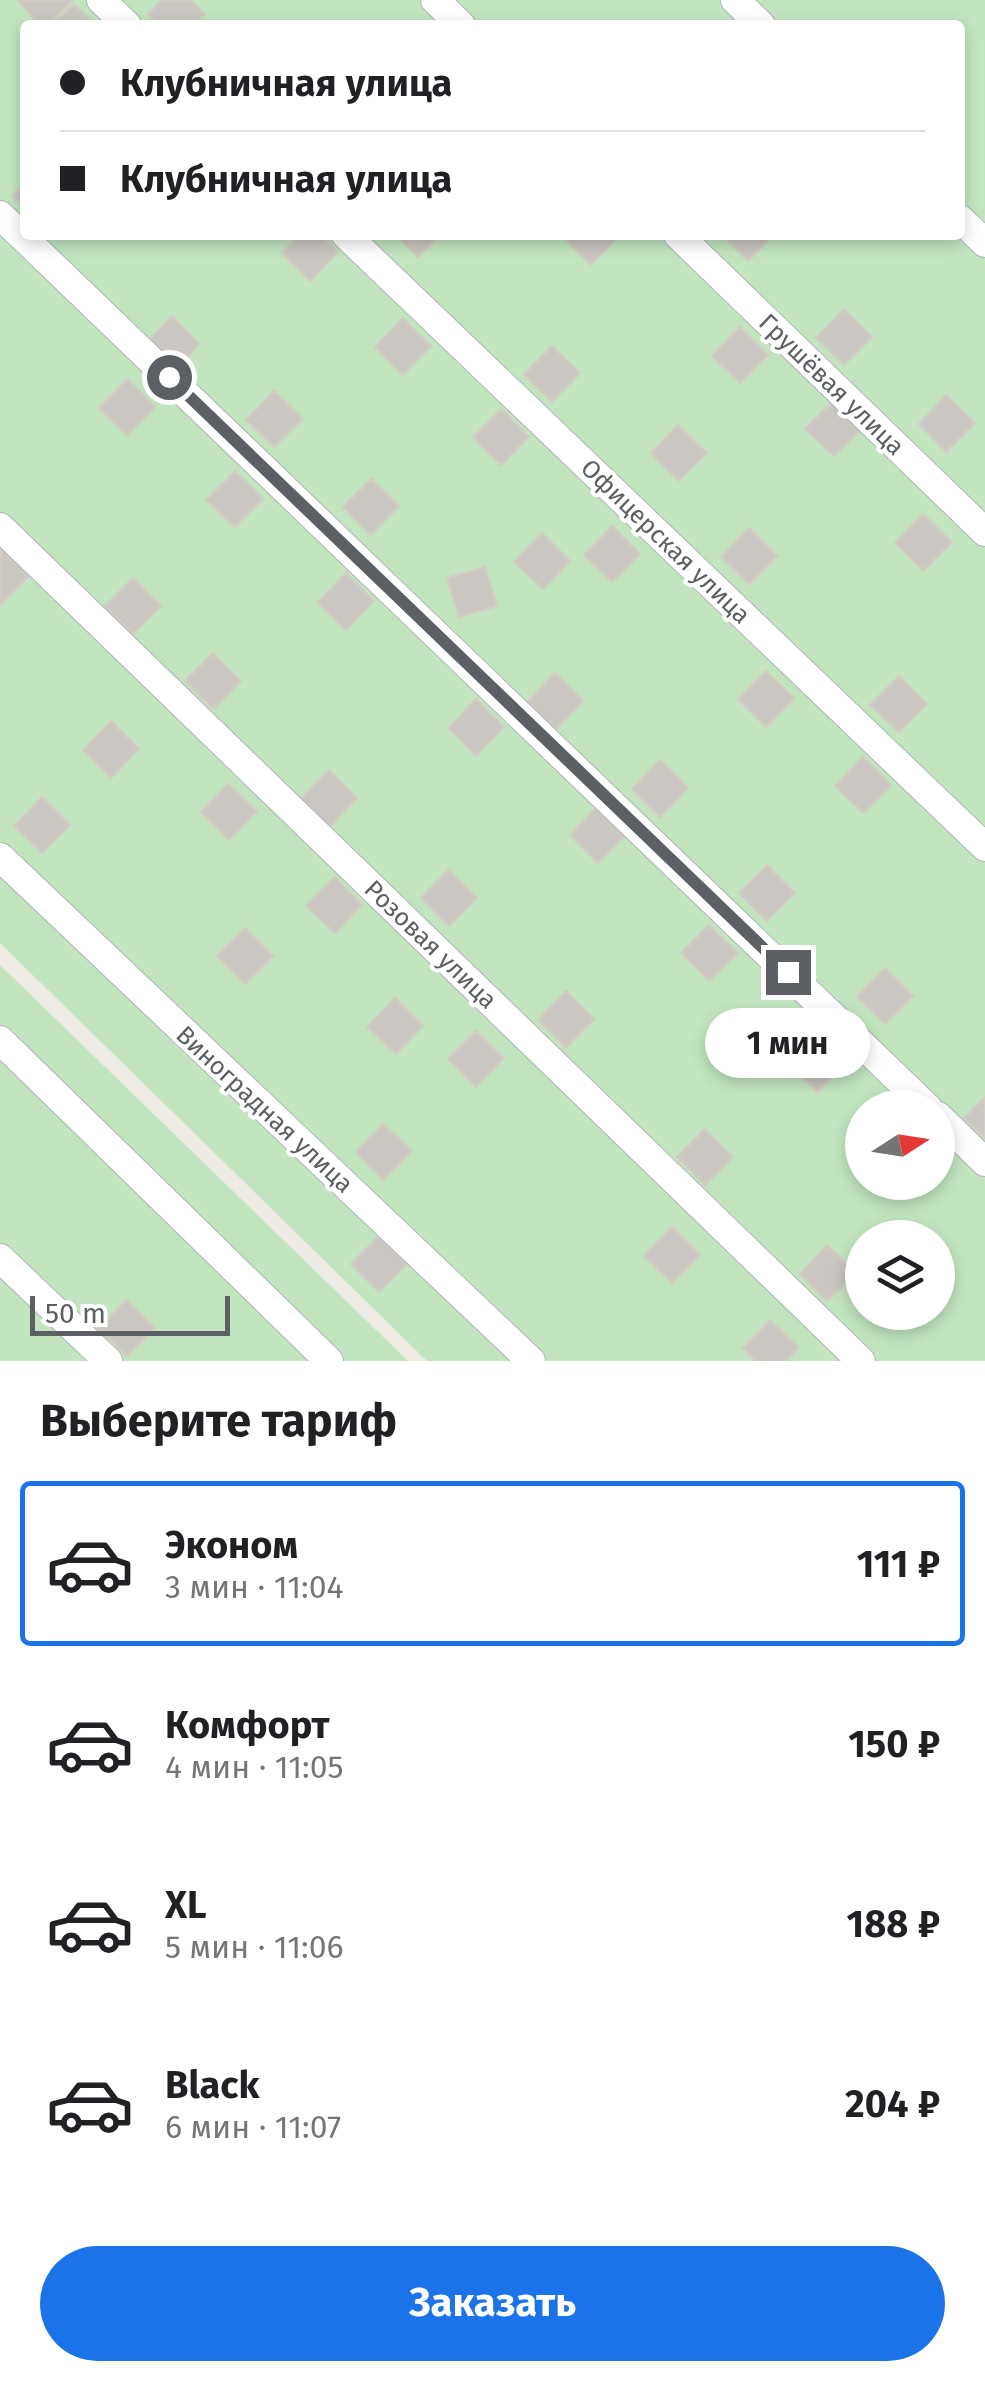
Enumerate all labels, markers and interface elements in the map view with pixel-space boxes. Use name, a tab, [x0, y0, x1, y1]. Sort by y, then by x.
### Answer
text: Клубничная улица	[120, 60, 452, 106]
text: Клубничная улица	[120, 156, 452, 202]
street label: Грушёвая улица	[752, 308, 910, 462]
route start	[147, 355, 192, 400]
street label: Офицерская улица	[574, 453, 756, 630]
street label: Розовая улица	[358, 874, 503, 1015]
route end	[766, 950, 811, 995]
callout: 1 мин	[706, 1007, 870, 1077]
street label: Виноградная улица	[170, 1020, 359, 1199]
text: 1 мин	[747, 1024, 828, 1062]
north arrow	[845, 1090, 955, 1200]
map controls	[845, 1090, 955, 1330]
button: layers	[845, 1220, 955, 1330]
scale bar	[30, 1291, 230, 1336]
text: 50 m	[45, 1297, 106, 1330]
text: Выберите тариф	[40, 1394, 397, 1448]
icon: car	[45, 1519, 135, 1609]
text: Эконом	[165, 1522, 298, 1568]
text: 111 ₽	[857, 1541, 940, 1587]
text: 3 мин · 11:04	[165, 1568, 344, 1606]
icon: car	[45, 1699, 135, 1789]
text: Комфорт	[165, 1702, 329, 1748]
text: 150 ₽	[848, 1721, 940, 1767]
text: 4 мин · 11:05	[165, 1748, 344, 1786]
icon: car	[45, 1879, 135, 1969]
text: XL	[165, 1882, 207, 1928]
text: 188 ₽	[847, 1901, 940, 1947]
text: 5 мин · 11:06	[165, 1928, 344, 1966]
icon: car	[45, 2059, 135, 2149]
text: Black	[165, 2062, 260, 2108]
text: 204 ₽	[845, 2081, 940, 2127]
text: 6 мин · 11:07	[165, 2108, 341, 2146]
button: Заказать	[40, 2246, 945, 2361]

